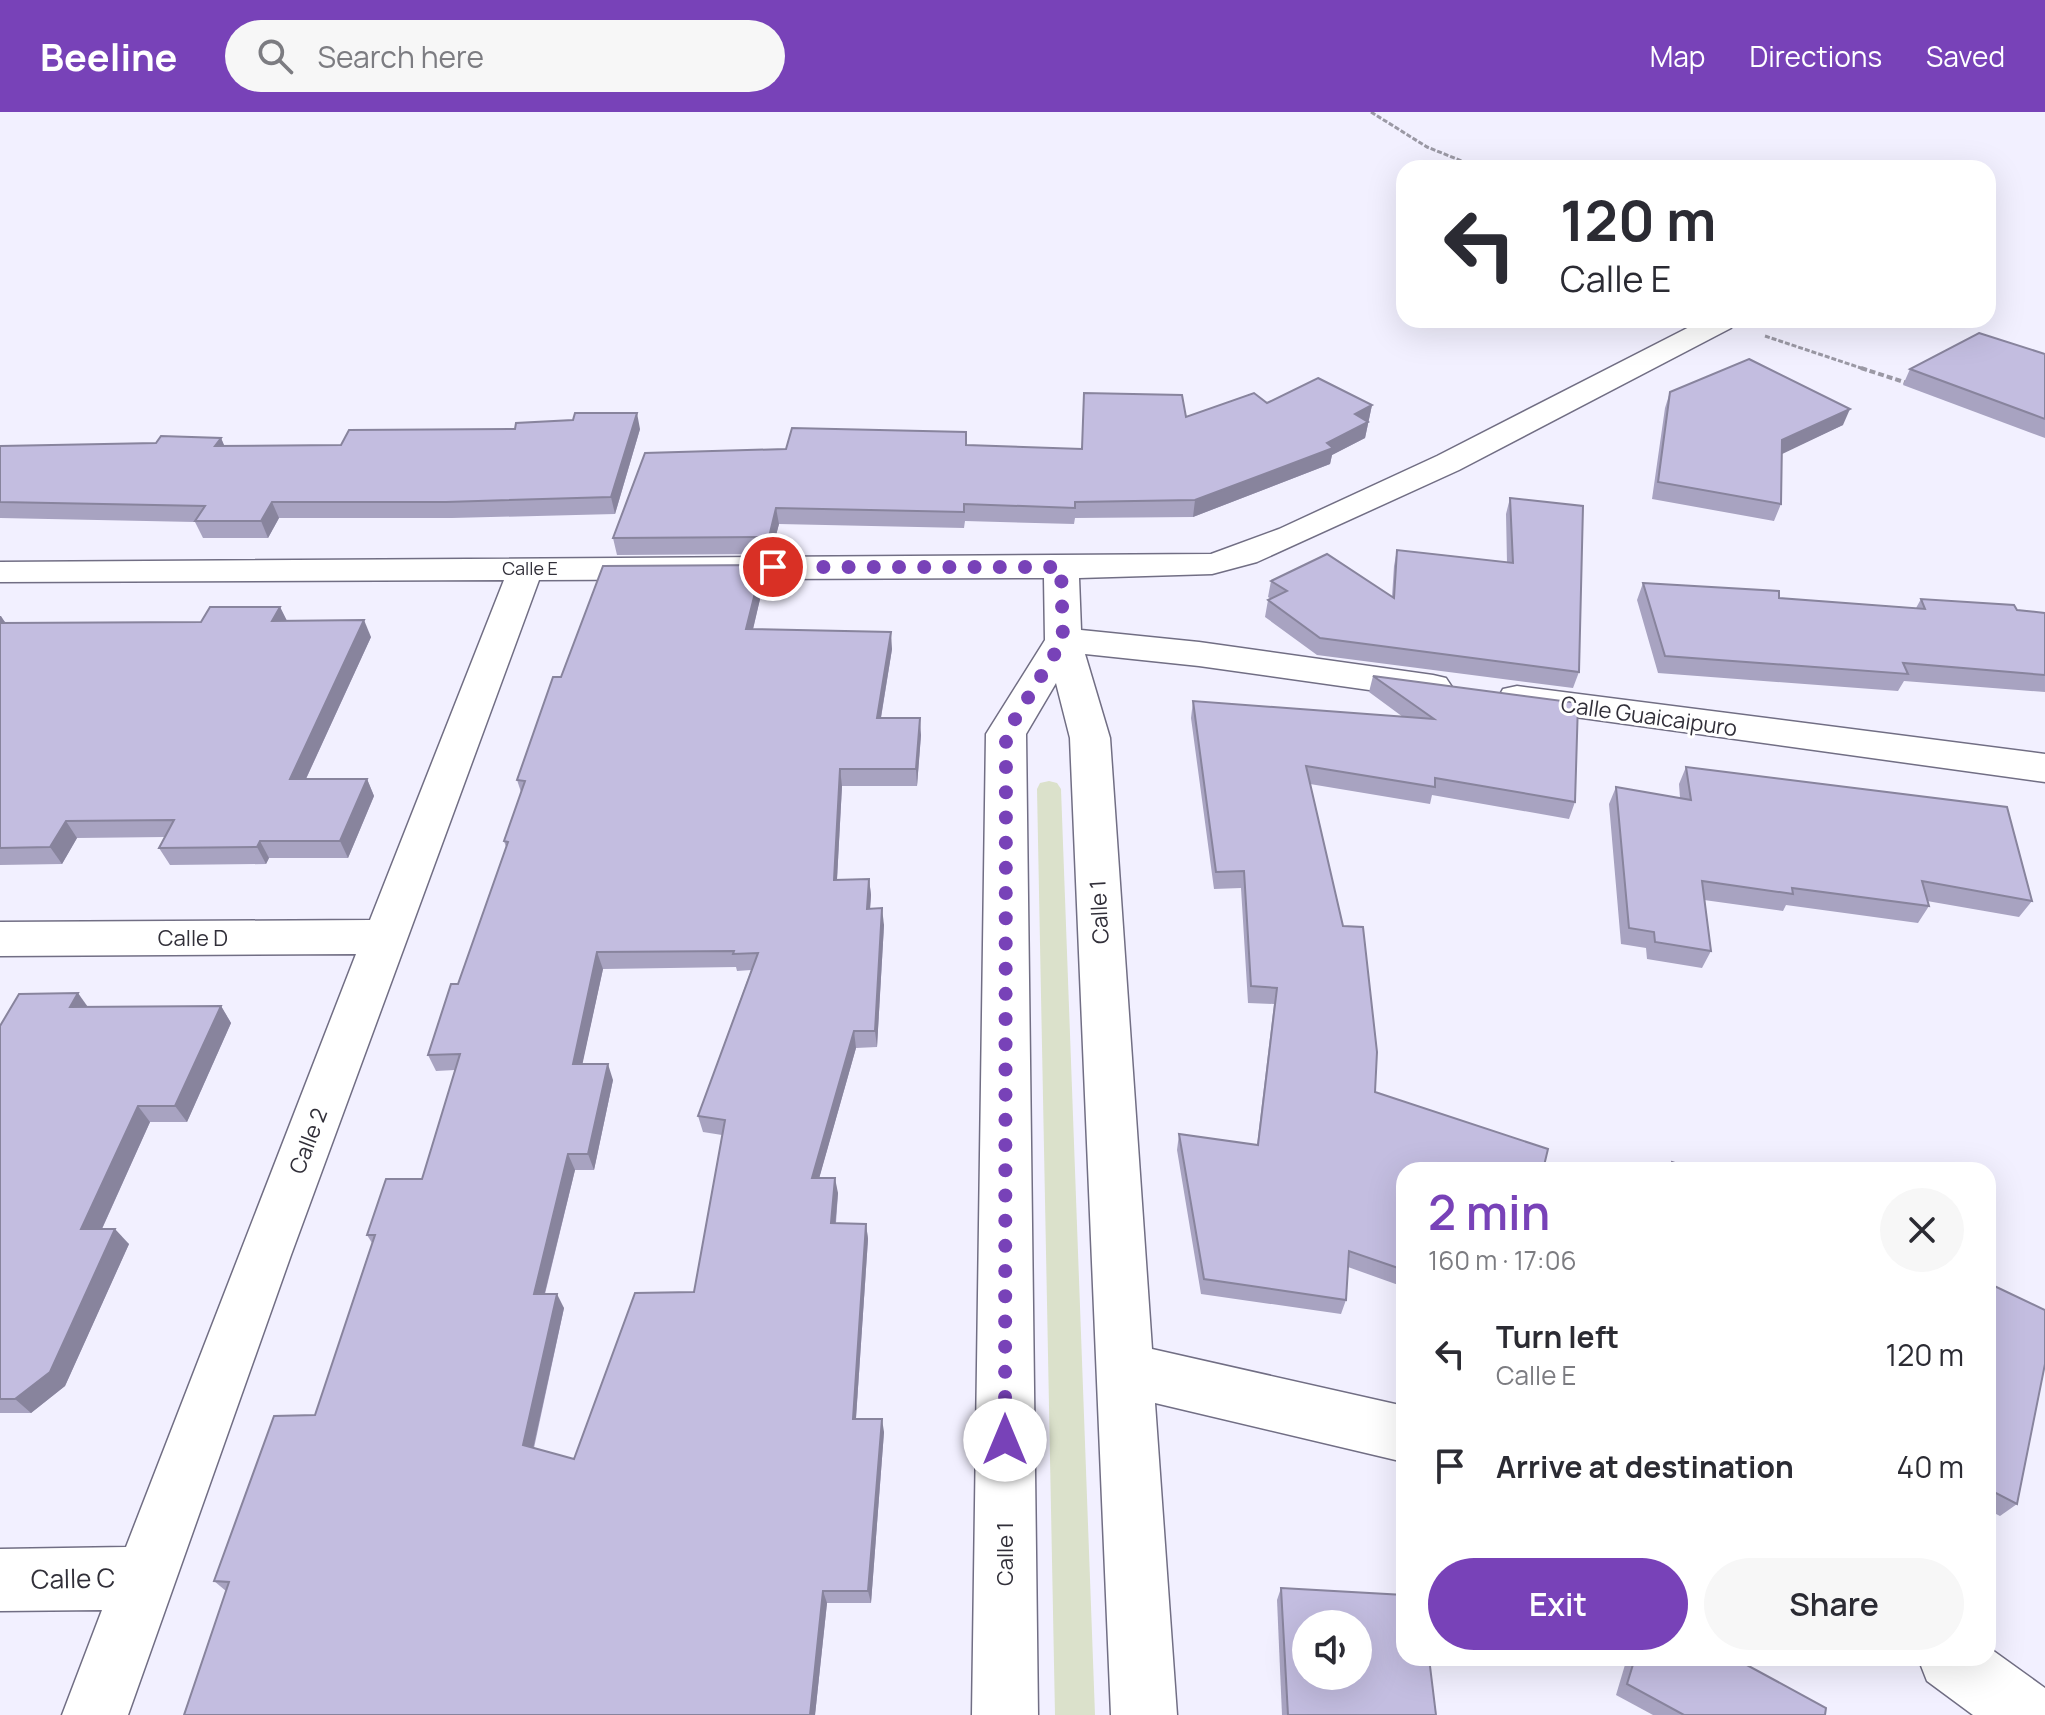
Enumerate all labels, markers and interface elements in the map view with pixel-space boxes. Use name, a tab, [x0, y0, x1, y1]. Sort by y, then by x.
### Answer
search box	[225, 20, 785, 92]
text: Beeline	[40, 30, 177, 82]
icon: search	[253, 34, 297, 78]
text: Search here	[317, 36, 484, 77]
text: Map	[1650, 37, 1705, 75]
text: Directions	[1749, 37, 1882, 75]
text: Saved	[1926, 37, 2005, 75]
text: 120 m	[1560, 181, 1716, 258]
icon: left	[1428, 192, 1532, 296]
text: Calle E	[1560, 254, 1671, 303]
pin	[739, 533, 807, 601]
icon: arrive	[751, 545, 795, 589]
street label: Calle E	[502, 556, 558, 580]
street label: Calle Guaicaipuro	[1559, 689, 1739, 743]
street label: Calle 1	[1082, 879, 1116, 945]
street label: Calle D	[158, 923, 228, 953]
street label: Calle 2	[282, 1104, 334, 1178]
text: 2 min	[1428, 1179, 1550, 1244]
button: close	[1880, 1188, 1964, 1272]
text: 160 m · 17:06	[1428, 1242, 1577, 1278]
text: Turn left	[1496, 1316, 1619, 1357]
icon: left	[1428, 1332, 1472, 1376]
text: 120 m	[1885, 1334, 1964, 1375]
text: Calle E	[1496, 1357, 1576, 1393]
position arrow	[963, 1398, 1047, 1482]
icon: arrive	[1428, 1444, 1472, 1488]
text: Arrive at destination	[1496, 1446, 1794, 1487]
text: 40 m	[1897, 1446, 1964, 1487]
street label: Calle 1	[990, 1522, 1020, 1586]
button: Exit	[1428, 1558, 1688, 1650]
button: Share	[1704, 1558, 1964, 1650]
street label: Calle C	[31, 1559, 115, 1597]
map controls	[1292, 1610, 1372, 1690]
button: sound	[1292, 1610, 1372, 1690]

